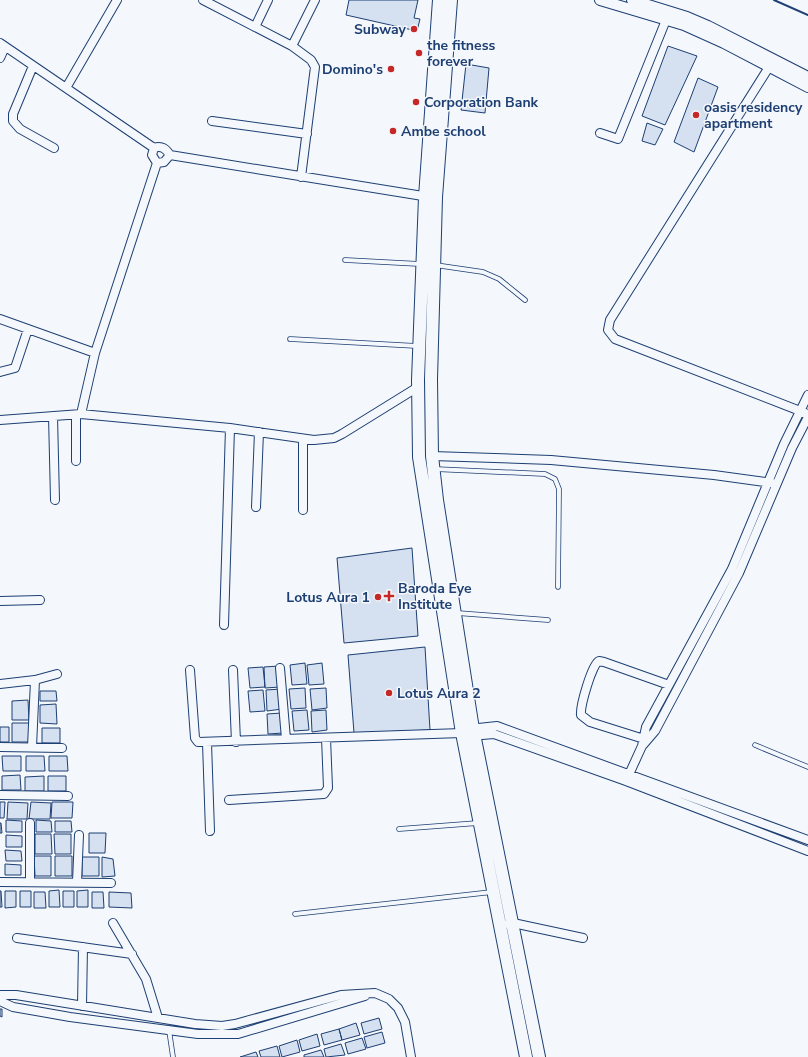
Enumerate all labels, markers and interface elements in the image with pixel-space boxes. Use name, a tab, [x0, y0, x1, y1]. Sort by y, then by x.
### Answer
place label: Subway	[354, 20, 407, 39]
marker: Subway	[409, 24, 419, 34]
place label: the fitness forever	[427, 36, 495, 71]
marker: the fitness forever	[414, 48, 424, 58]
place label: Domino's	[322, 60, 383, 79]
marker: Domino's	[386, 64, 396, 74]
place label: Corporation Bank	[424, 93, 539, 112]
marker: Corporation Bank	[411, 97, 421, 107]
place label: oasis residency apartment	[704, 98, 803, 133]
marker: oasis residency apartment	[691, 110, 701, 120]
place label: Ambe school	[401, 122, 486, 141]
marker: Ambe school	[388, 126, 398, 136]
place label: Baroda Eye Institute	[398, 579, 472, 614]
place label: Lotus Aura 1	[286, 588, 370, 607]
marker: Baroda Eye Institute	[383, 590, 395, 602]
marker: Lotus Aura 1	[373, 592, 383, 602]
place label: Lotus Aura 2	[397, 684, 481, 703]
marker: Lotus Aura 2	[384, 688, 394, 698]

